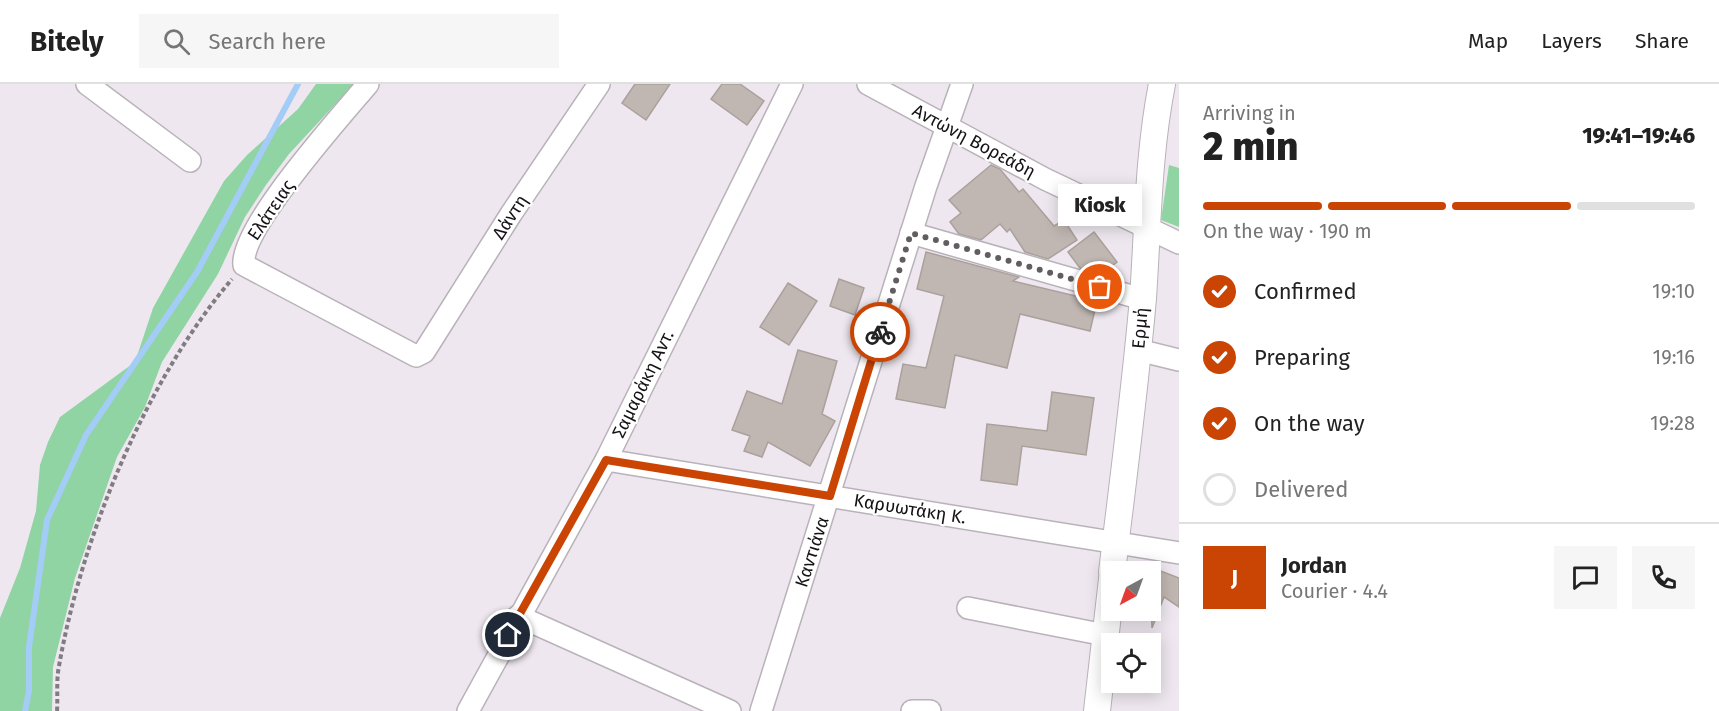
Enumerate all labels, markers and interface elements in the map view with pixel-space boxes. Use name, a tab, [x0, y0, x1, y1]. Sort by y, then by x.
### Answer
search box	[139, 14, 559, 68]
text: Bitely	[30, 25, 103, 58]
icon: search	[160, 25, 193, 58]
text: Search here	[208, 28, 326, 55]
text: Map	[1468, 28, 1508, 54]
text: Layers	[1541, 28, 1602, 54]
text: Share	[1635, 28, 1689, 54]
street label: Αντώνη Βορεάδη	[909, 99, 1039, 183]
text: Arriving in	[1203, 101, 1296, 125]
text: 19:41–19:46	[1582, 122, 1695, 149]
text: 2 min	[1203, 124, 1299, 170]
street label: Ελάτειας	[243, 175, 300, 244]
callout: Kiosk	[1058, 185, 1142, 227]
street label: Δάντη	[487, 191, 533, 243]
text: Kiosk	[1074, 193, 1126, 217]
text: On the way · 190 m	[1203, 219, 1372, 243]
pin	[1074, 261, 1125, 312]
icon: bag	[1083, 270, 1116, 303]
icon: check	[1203, 275, 1236, 308]
text: Confirmed	[1254, 278, 1357, 305]
text: 19:10	[1652, 279, 1695, 303]
courier	[850, 302, 910, 362]
street label: Ερμή	[1127, 306, 1153, 350]
icon: bike	[864, 316, 897, 349]
street label: Σαμαράκη Αντ.	[607, 327, 679, 441]
icon: check	[1203, 341, 1236, 374]
text: Preparing	[1254, 344, 1350, 371]
text: 19:16	[1653, 345, 1695, 369]
icon: check	[1203, 407, 1236, 440]
text: On the way	[1254, 410, 1365, 437]
text: 19:28	[1650, 411, 1695, 435]
text: Delivered	[1254, 476, 1349, 503]
street label: Καρυωτάκη Κ.	[852, 489, 968, 529]
street label: Καντιάνα	[790, 514, 834, 590]
button: chat	[1554, 546, 1617, 609]
button: phone	[1632, 546, 1695, 609]
text: Jordan	[1281, 552, 1347, 579]
north arrow	[1101, 561, 1161, 621]
map controls	[1101, 561, 1161, 693]
text: J	[1231, 564, 1238, 591]
text: Courier · 4.4	[1281, 579, 1388, 603]
pin	[482, 609, 533, 660]
icon: home	[491, 618, 524, 651]
button: locate	[1101, 633, 1161, 693]

